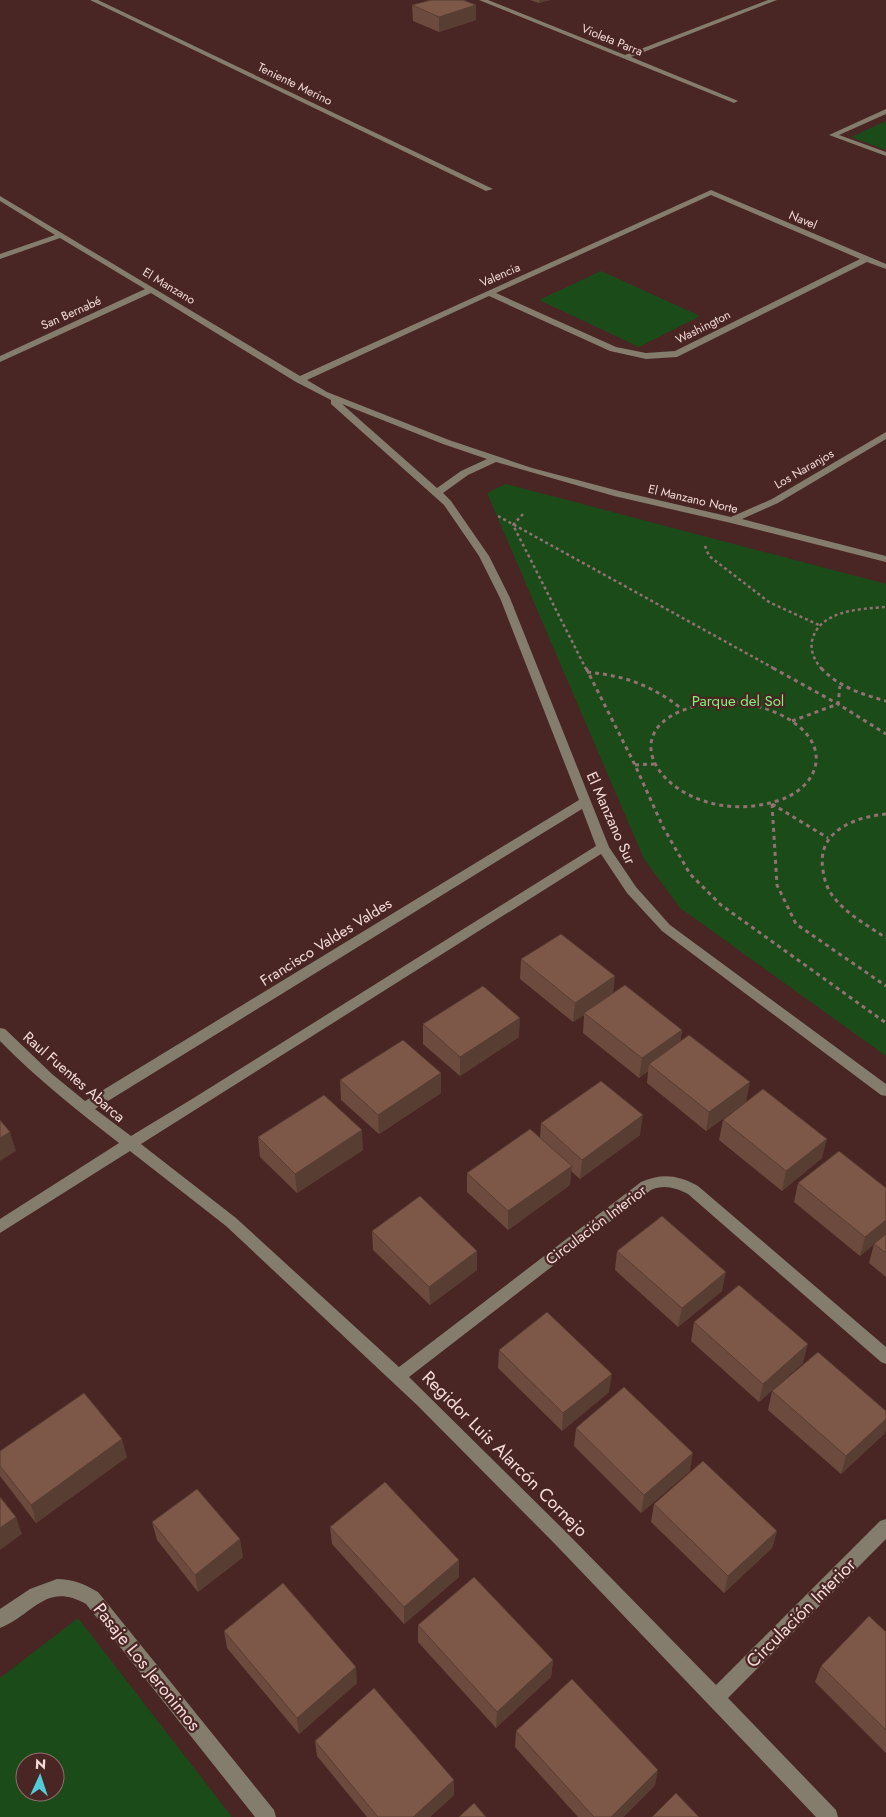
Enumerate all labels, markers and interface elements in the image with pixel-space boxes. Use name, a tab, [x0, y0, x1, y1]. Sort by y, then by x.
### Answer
street label: Violeta Parra	[579, 20, 646, 61]
street label: Teniente Merino	[255, 58, 336, 110]
street label: Navel	[786, 206, 820, 234]
street label: Valencia	[477, 258, 523, 292]
street label: El Manzano	[139, 263, 199, 309]
street label: San Bernabé	[38, 292, 104, 334]
street label: Washington	[672, 305, 734, 349]
street label: Los Naranjos	[771, 445, 837, 493]
street label: El Manzano Norte	[646, 480, 740, 518]
park label: Parque del Sol	[692, 690, 784, 712]
street label: El Manzano Sur	[581, 768, 642, 869]
street label: Francisco Valdes Valdes	[256, 892, 396, 992]
street label: Raul Fuentes Abarca	[18, 1026, 130, 1128]
street label: Circulación Interior	[541, 1179, 652, 1270]
street label: Regidor Luis Alarcón Cornejo	[416, 1365, 594, 1543]
street label: Circulación Interior	[740, 1552, 862, 1674]
street label: Pasaje Los Jeronimos	[87, 1597, 207, 1737]
north arrow	[15, 1752, 65, 1802]
text: N	[35, 1754, 47, 1774]

